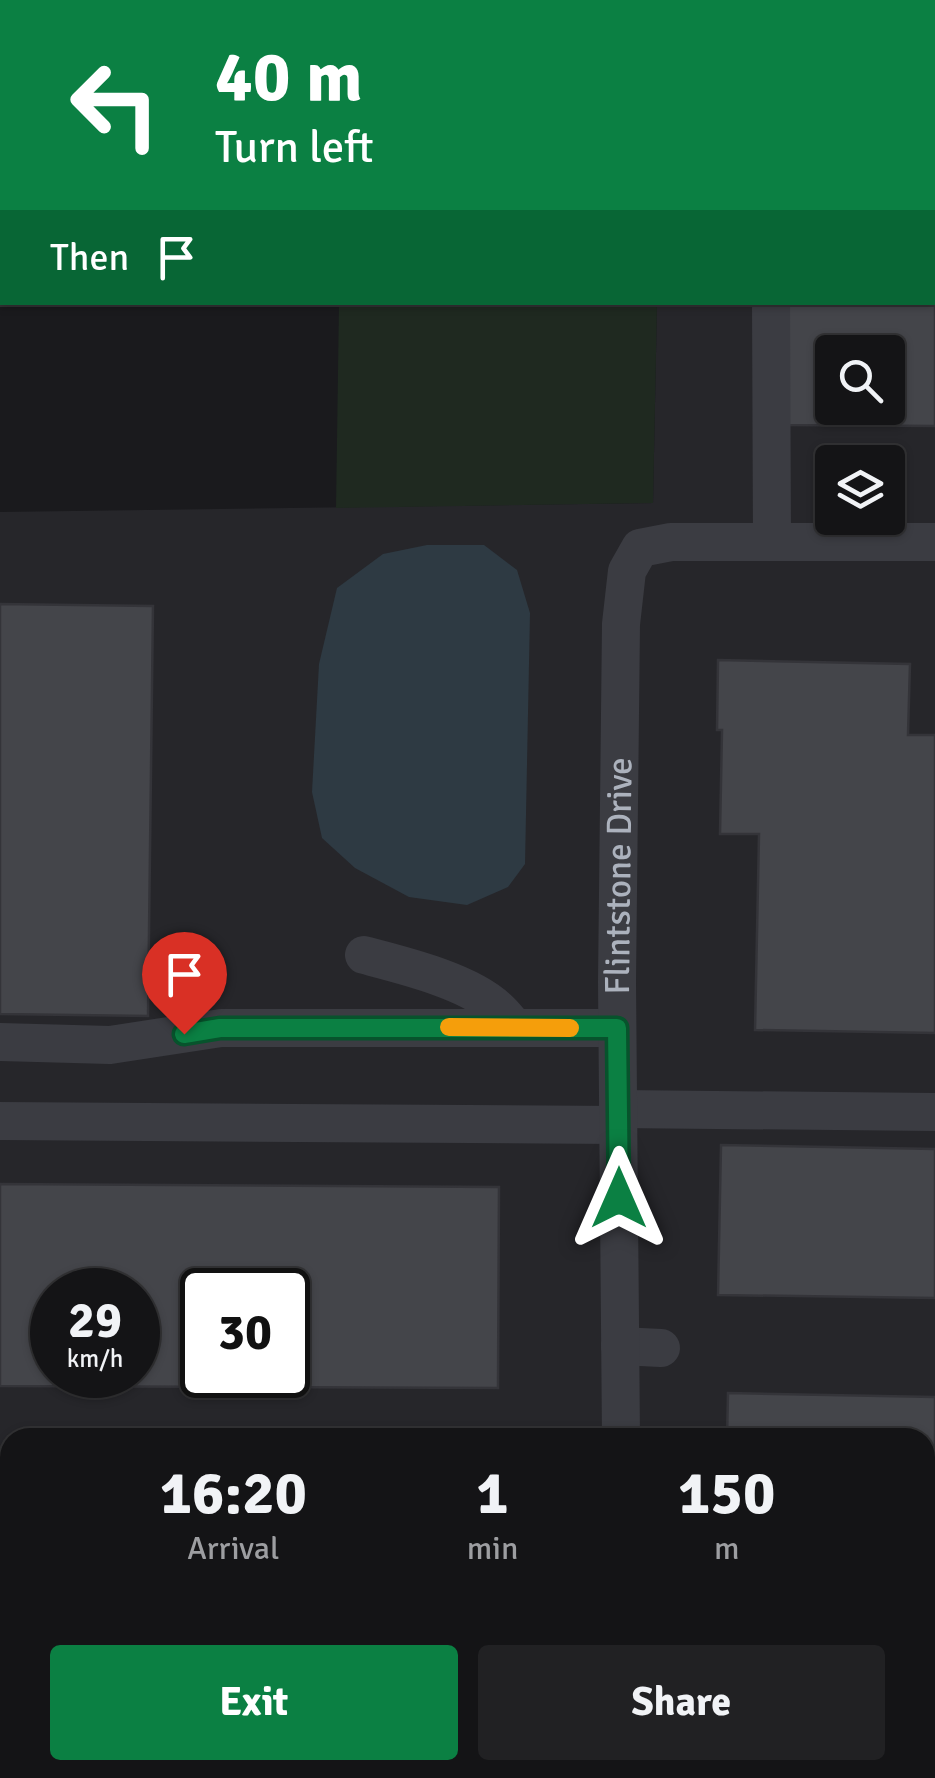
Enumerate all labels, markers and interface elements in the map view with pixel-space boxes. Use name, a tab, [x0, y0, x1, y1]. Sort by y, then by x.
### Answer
text: 40 m	[215, 34, 363, 120]
icon: left	[50, 40, 180, 170]
text: Turn left	[215, 120, 374, 175]
icon: arrive	[149, 230, 204, 285]
text: Then	[50, 234, 129, 281]
map controls	[815, 335, 905, 535]
button: search	[815, 335, 905, 425]
button: layers	[815, 445, 905, 535]
street label: Flintstone Drive	[595, 757, 641, 995]
pin	[142, 932, 227, 1035]
icon: arrive	[157, 947, 212, 1002]
position arrow	[567, 1146, 671, 1250]
speed limit sign: 30	[180, 1268, 310, 1398]
text: 29	[68, 1290, 122, 1352]
text: km/h	[67, 1343, 123, 1374]
text: 16:20	[160, 1457, 307, 1531]
text: 1	[476, 1457, 509, 1531]
text: 150	[678, 1457, 775, 1531]
text: Arrival	[187, 1529, 279, 1568]
text: min	[467, 1529, 518, 1568]
text: m	[714, 1529, 739, 1568]
button: Exit	[50, 1645, 458, 1760]
button: Share	[478, 1645, 885, 1760]

